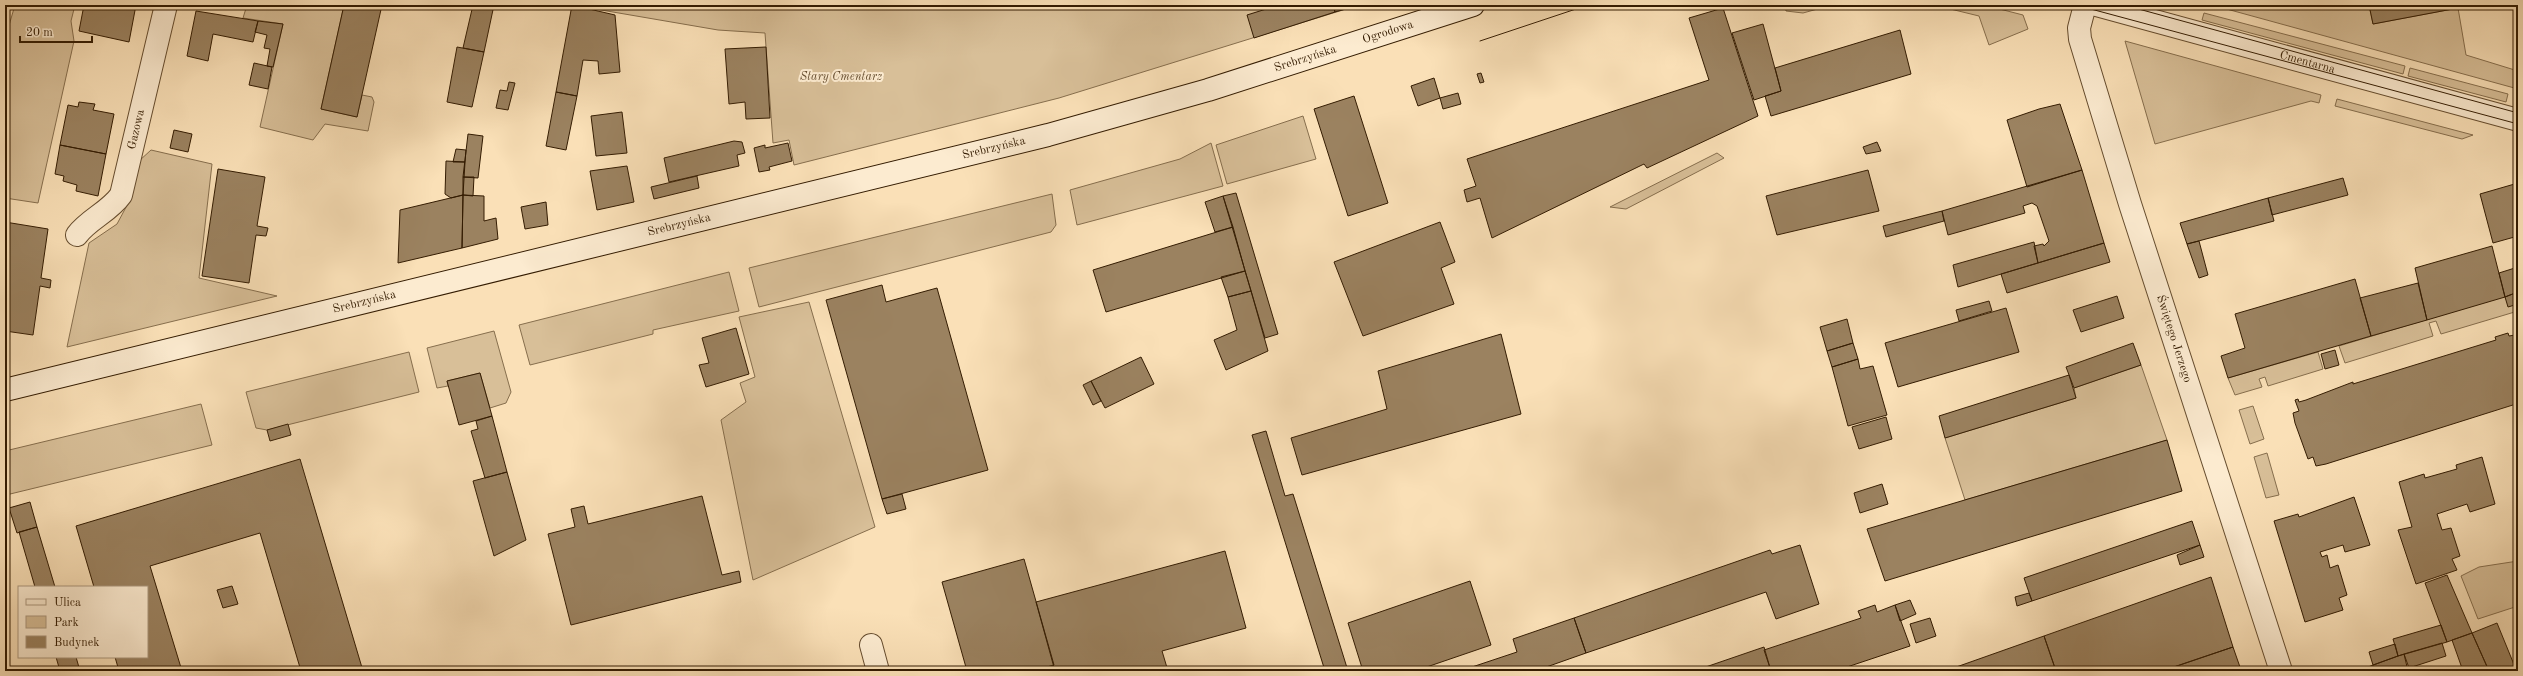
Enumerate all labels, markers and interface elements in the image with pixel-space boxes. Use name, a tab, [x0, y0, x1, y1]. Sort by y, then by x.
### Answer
scale bar	[20, 18, 92, 44]
street label: Ogrodowa	[1361, 18, 1415, 46]
text: 20 m	[26, 27, 53, 39]
street label: Srebrzyńska	[1273, 43, 1338, 74]
street label: Cmentarna	[2278, 49, 2336, 76]
park label: Stary Cmentarz	[800, 71, 882, 83]
street label: Gazowa	[126, 108, 147, 151]
street label: Srebrzyńska	[961, 135, 1027, 162]
street label: Srebrzyńska	[646, 212, 712, 239]
street label: Srebrzyńska	[332, 289, 397, 316]
street label: Świętego Jerzego	[2154, 292, 2193, 384]
legend	[18, 586, 148, 658]
text: Ulica	[54, 597, 81, 609]
text: Park	[54, 617, 79, 629]
text: Budynek	[54, 637, 100, 649]

